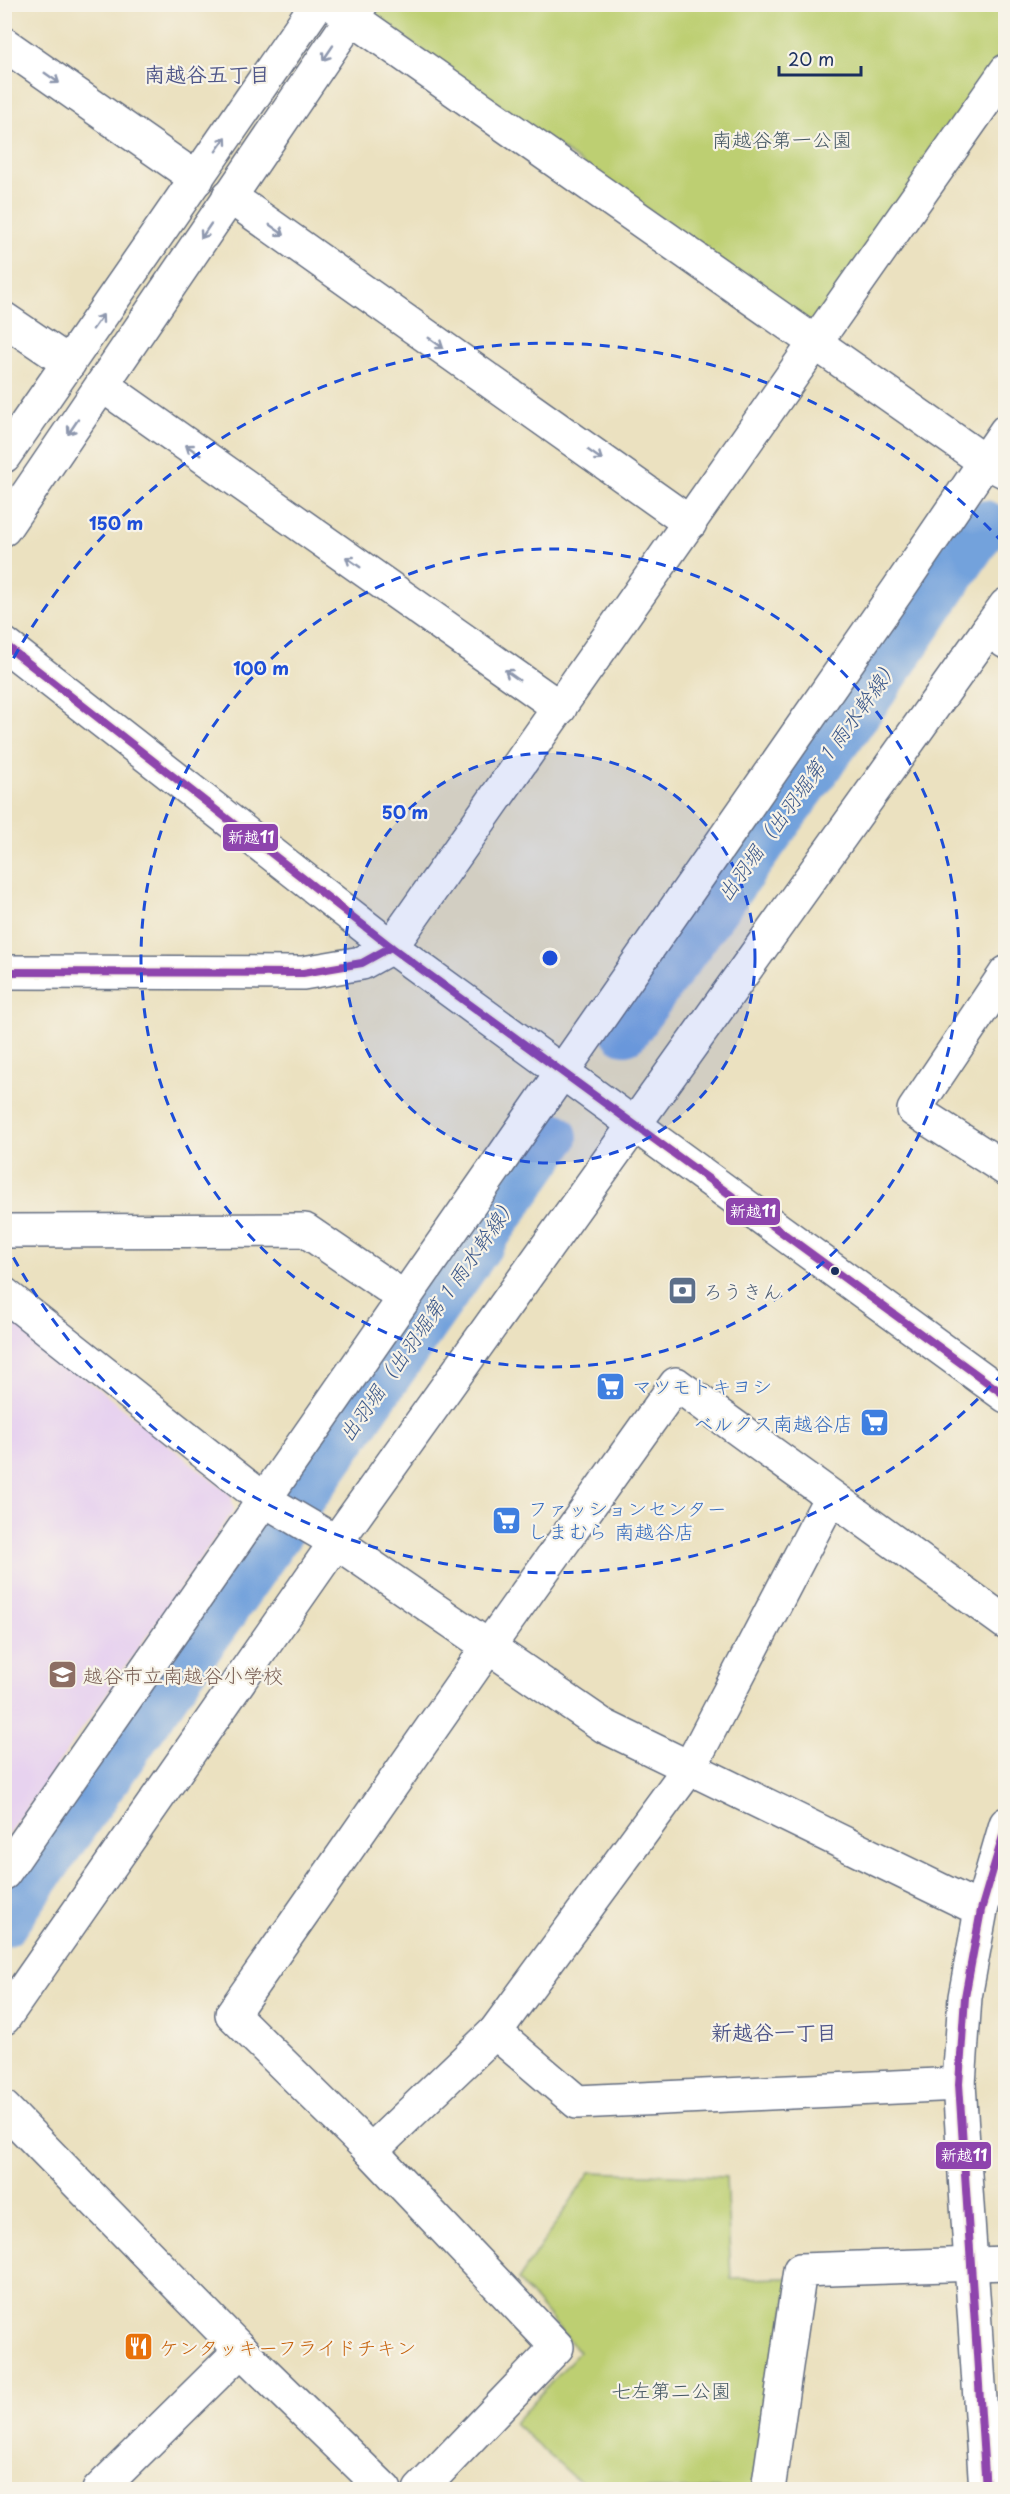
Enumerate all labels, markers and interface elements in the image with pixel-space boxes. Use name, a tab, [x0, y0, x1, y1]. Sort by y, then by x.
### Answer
scale bar	[779, 39, 862, 77]
one-way arrow	[321, 44, 334, 61]
text: 20 m	[788, 45, 834, 72]
district label: 南越谷五丁目	[144, 57, 270, 89]
one-way arrow	[44, 72, 60, 84]
park label: 南越谷第一公園	[712, 124, 852, 154]
one-way arrow	[215, 137, 227, 153]
one-way arrow	[199, 222, 211, 239]
one-way arrow	[268, 224, 284, 236]
one-way arrow	[92, 314, 104, 330]
one-way arrow	[427, 337, 443, 349]
one-way arrow	[67, 419, 79, 435]
one-way arrow	[186, 444, 202, 456]
one-way arrow	[586, 449, 603, 461]
text: 150 m	[89, 509, 143, 536]
one-way arrow	[345, 556, 361, 568]
water label: 出羽堀（出羽堀第１雨水幹線）	[708, 651, 906, 907]
text: 100 m	[233, 654, 289, 681]
one-way arrow	[504, 669, 521, 681]
text: 50 m	[382, 798, 428, 825]
line badge: 新越11	[222, 823, 279, 852]
text: 新越11	[228, 824, 274, 848]
centre of rings	[540, 948, 560, 968]
water label: 出羽堀（出羽堀第１雨水幹線）	[330, 1188, 524, 1448]
line badge: 新越11	[725, 1197, 781, 1226]
text: 新越11	[730, 1198, 776, 1222]
unlabelled marker	[829, 1265, 841, 1277]
bank icon: ろうきん	[666, 1275, 698, 1307]
place label: ろうきん	[703, 1276, 783, 1306]
supermarket icon: マツモトキヨシ	[595, 1370, 627, 1402]
place label: マツモトキヨシ	[632, 1371, 772, 1401]
supermarket icon: ベルクス南越谷店	[858, 1407, 890, 1439]
place label: ベルクス南越谷店	[693, 1408, 853, 1438]
place label: ファッションセンター しまむら 南越谷店	[528, 1493, 727, 1546]
supermarket icon: ファッションセンター しまむら 南越谷店	[491, 1504, 523, 1536]
school or university icon: 越谷市立南越谷小学校	[46, 1659, 78, 1691]
place label: 越谷市立南越谷小学校	[83, 1660, 283, 1690]
district label: 新越谷一丁目	[711, 2015, 837, 2047]
line badge: 新越11	[935, 2141, 992, 2170]
text: 新越11	[941, 2142, 987, 2166]
restaurant icon: ケンタッキーフライドチキン	[122, 2331, 154, 2363]
place label: ケンタッキーフライドチキン	[159, 2332, 417, 2362]
park label: 七左第二公園	[611, 2375, 731, 2405]

